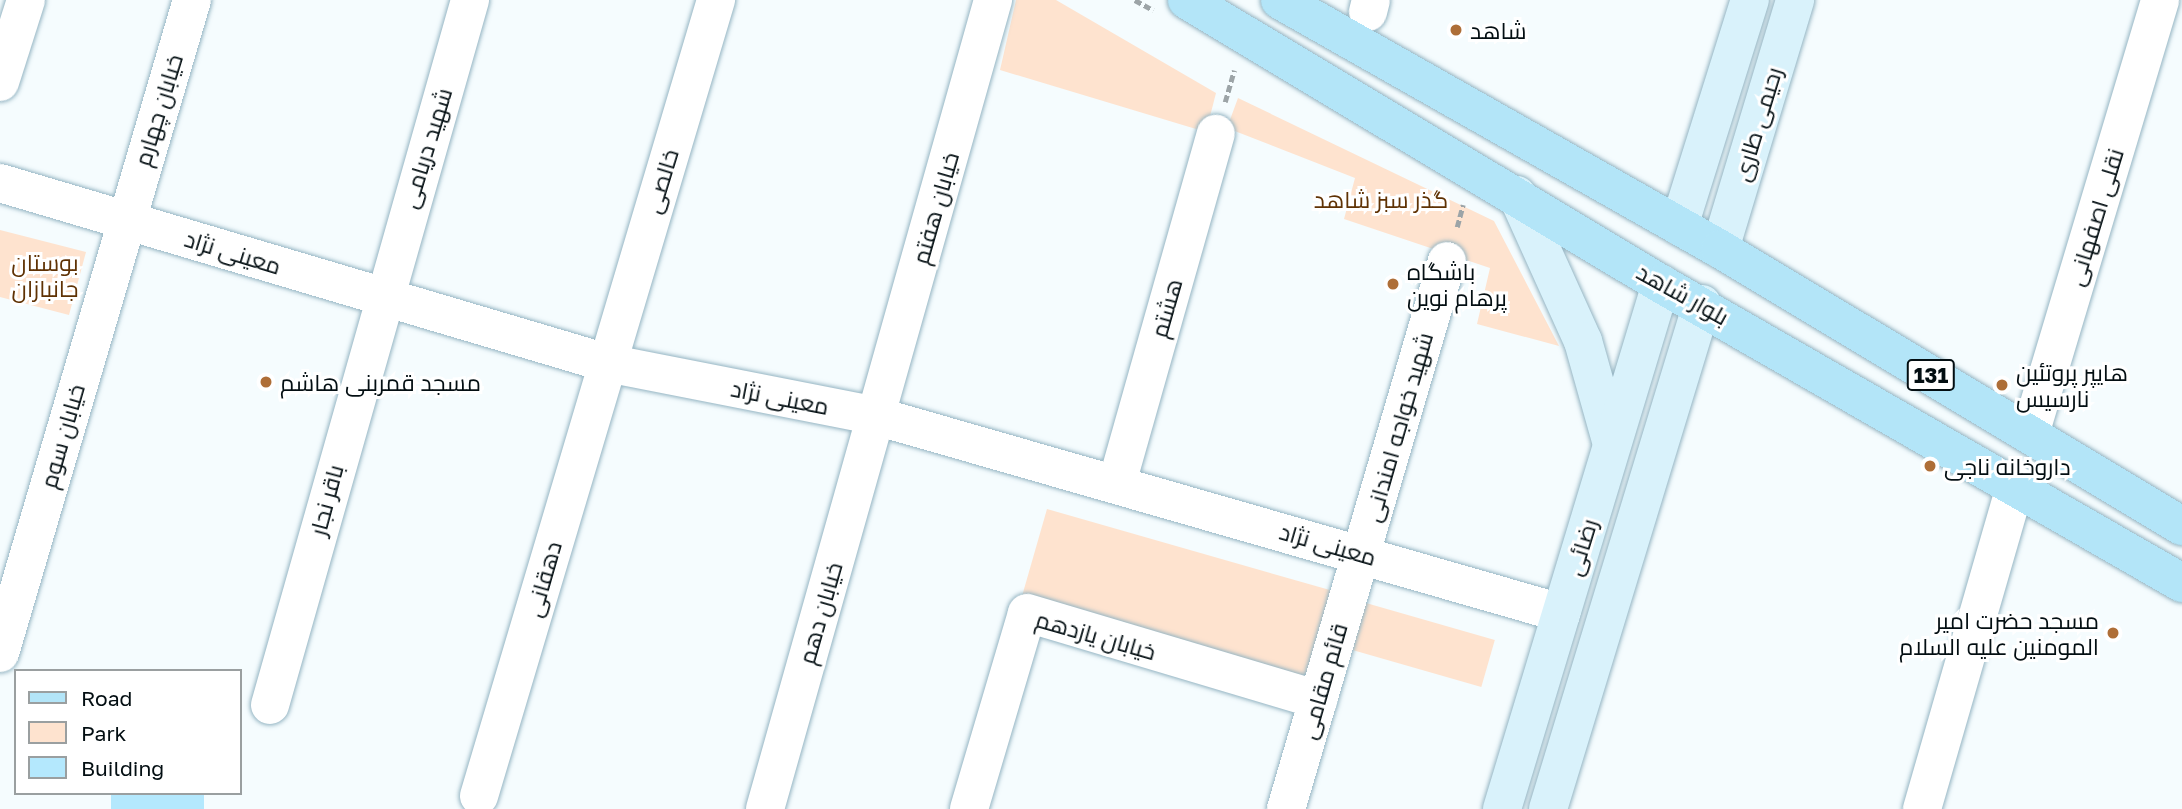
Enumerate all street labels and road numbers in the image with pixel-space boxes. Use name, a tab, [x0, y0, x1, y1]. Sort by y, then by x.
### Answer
street label: خیابان چهارم	[128, 51, 188, 169]
street label: رحیمی طاری	[1727, 64, 1787, 184]
street label: شهید دریامی	[395, 85, 457, 211]
street label: خالصی	[638, 145, 684, 217]
street label: نقلی اصفهانی	[2061, 145, 2129, 289]
street label: خیابان هفتم	[906, 149, 964, 267]
street label: معینی نژاد	[181, 224, 285, 280]
street label: بلوار شاهد	[1632, 257, 1734, 331]
street label: هشتم	[1144, 275, 1188, 341]
street label: شهید خواجه امندانی	[1358, 329, 1438, 525]
road number: 131	[1906, 358, 1955, 392]
street label: معینی نژاد	[729, 374, 831, 420]
street label: خیابان سوم	[34, 381, 90, 491]
street label: باقر نجار	[303, 461, 349, 539]
street label: رضائی	[1559, 515, 1603, 579]
street label: معینی نژاد	[1276, 517, 1380, 571]
street label: دهقانی	[519, 538, 567, 620]
street label: خیابان دهم	[792, 559, 848, 667]
street label: خیابان یازدهم	[1033, 605, 1159, 665]
street label: قائم مقامی	[1293, 620, 1353, 742]

